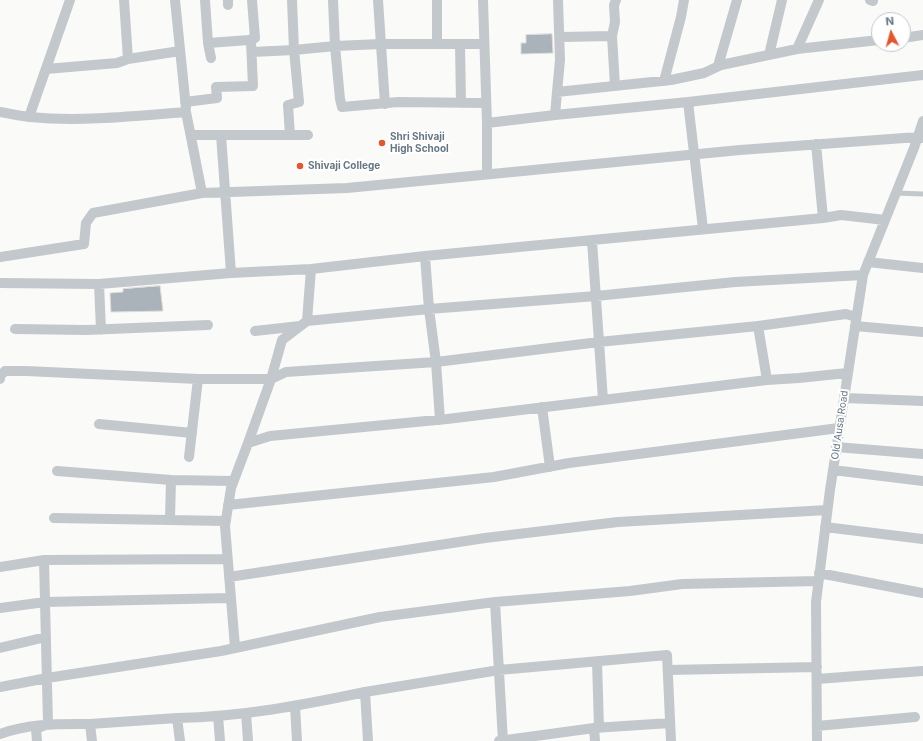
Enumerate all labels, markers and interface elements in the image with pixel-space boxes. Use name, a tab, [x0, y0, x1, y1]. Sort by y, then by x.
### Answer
north arrow	[871, 12, 911, 52]
text: N	[885, 14, 895, 28]
place label: Shri Shivaji High School	[390, 131, 449, 154]
marker: Shri Shivaji High School	[377, 138, 387, 148]
place label: Shivaji College	[308, 160, 380, 172]
marker: Shivaji College	[295, 161, 305, 171]
street label: Old Ausa Road	[829, 390, 851, 460]

